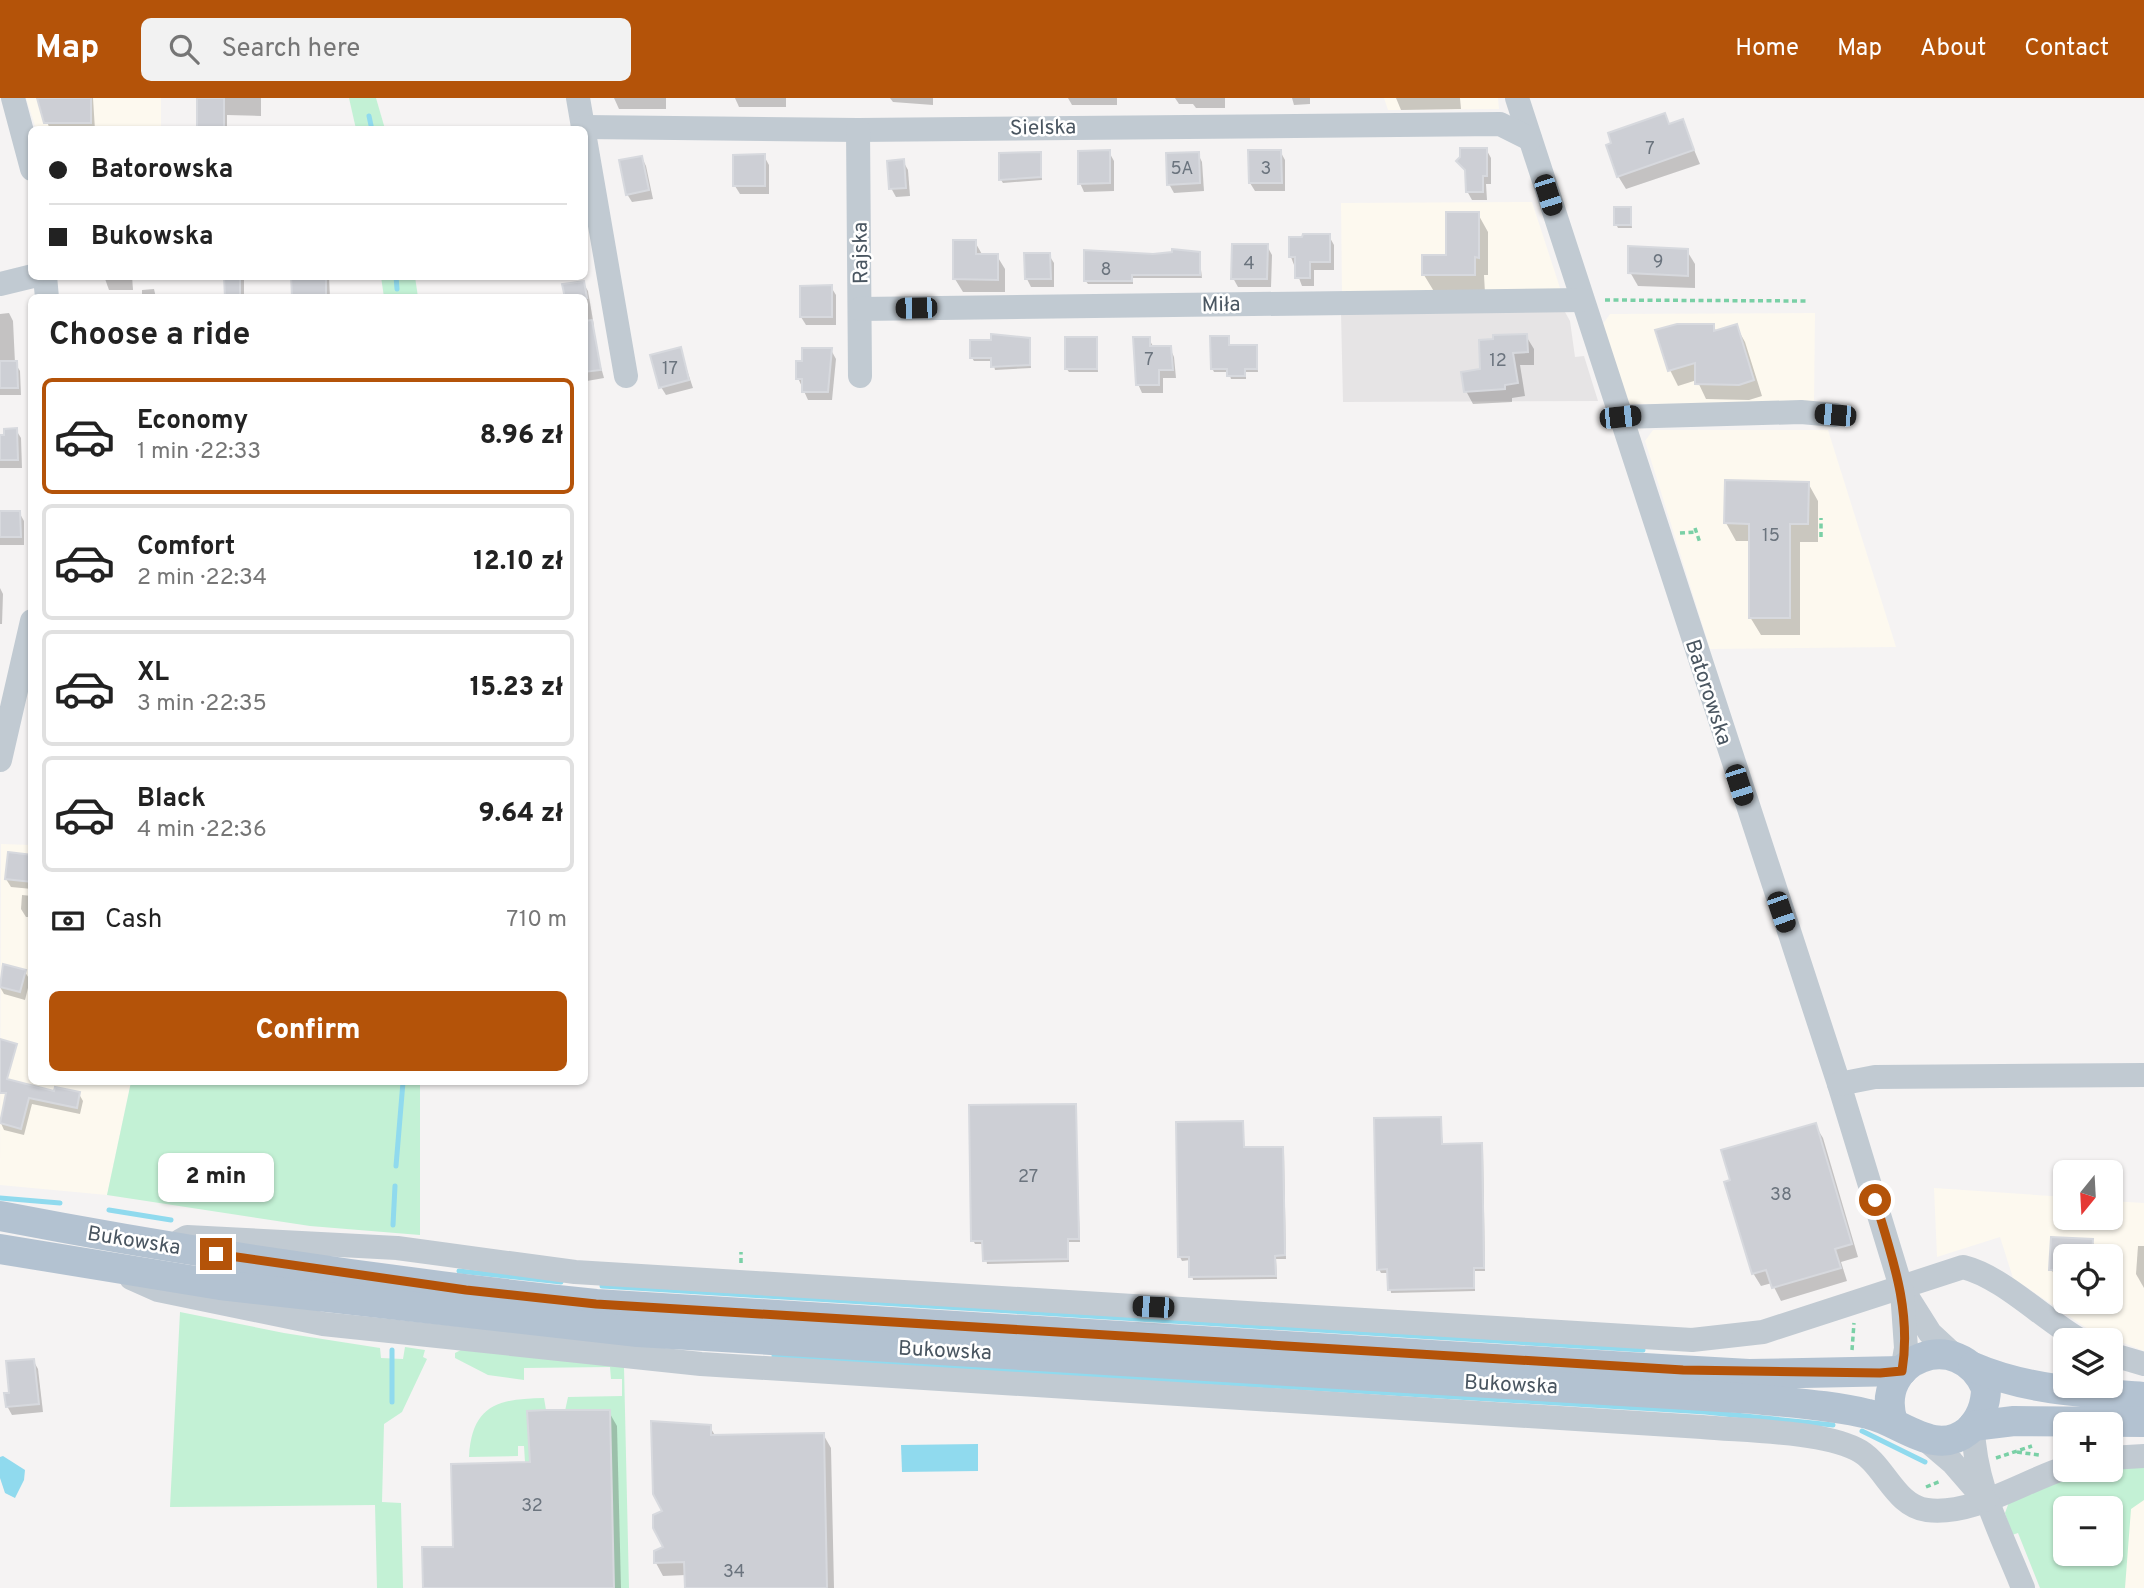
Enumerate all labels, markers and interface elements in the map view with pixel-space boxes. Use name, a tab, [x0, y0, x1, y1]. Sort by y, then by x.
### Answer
search box	[141, 18, 631, 81]
text: Map	[35, 28, 99, 70]
icon: search	[165, 30, 203, 68]
text: Search here	[221, 33, 360, 66]
text: Home	[1735, 34, 1799, 64]
text: Map	[1837, 34, 1882, 64]
text: About	[1920, 34, 1986, 64]
text: Contact	[2024, 34, 2109, 64]
street label: Sielska	[1010, 114, 1076, 143]
house number: 7	[1645, 138, 1655, 161]
text: Batorowska	[91, 154, 233, 187]
house number: 5A	[1170, 158, 1194, 181]
house number: 3	[1261, 158, 1271, 181]
car	[1532, 172, 1565, 218]
text: Bukowska	[91, 221, 213, 254]
street label: Rajska	[847, 222, 876, 284]
house number: 9	[1653, 251, 1663, 274]
house number: 4	[1243, 253, 1255, 276]
house number: 8	[1101, 259, 1112, 282]
street label: Miła	[1201, 292, 1241, 319]
car	[895, 297, 938, 319]
text: Choose a ride	[49, 316, 250, 356]
house number: 7	[1144, 349, 1154, 372]
house number: 12	[1489, 350, 1507, 373]
house number: 17	[662, 358, 678, 381]
car	[1814, 403, 1857, 427]
car	[1599, 404, 1642, 430]
icon: car	[53, 405, 116, 468]
text: Economy	[137, 405, 248, 438]
text: 8.96 zł	[480, 420, 563, 453]
text: 1 min · 22:33	[137, 438, 261, 467]
house number: 15	[1762, 525, 1780, 548]
icon: car	[53, 531, 116, 594]
text: Comfort	[137, 531, 235, 564]
text: 12.10 zł	[473, 546, 563, 579]
text: 2 min · 22:34	[137, 564, 267, 593]
street label: Batorowska	[1678, 636, 1737, 749]
icon: car	[53, 657, 116, 720]
text: XL	[137, 657, 169, 690]
text: 15.23 zł	[470, 672, 563, 705]
text: 3 min · 22:35	[137, 690, 267, 719]
car	[1723, 762, 1756, 808]
icon: car	[53, 783, 116, 846]
text: Black	[137, 783, 206, 816]
text: 9.64 zł	[478, 798, 563, 831]
text: 4 min · 22:36	[137, 816, 267, 845]
car	[1765, 889, 1798, 935]
icon: cash	[49, 902, 87, 940]
text: Cash	[105, 904, 162, 937]
text: 710 m	[506, 906, 567, 935]
button: Confirm	[49, 991, 567, 1071]
callout: 2 min	[158, 1152, 274, 1202]
north arrow	[2053, 1160, 2123, 1230]
map controls	[2053, 1160, 2123, 1566]
text: 2 min	[186, 1163, 246, 1192]
house number: 27	[1018, 1166, 1038, 1189]
house number: 38	[1770, 1184, 1792, 1207]
route start	[1859, 1184, 1891, 1216]
street label: Bukowska	[85, 1221, 182, 1262]
route end	[200, 1238, 232, 1270]
button: locate	[2053, 1244, 2123, 1314]
car	[1132, 1295, 1175, 1319]
button: layers	[2053, 1328, 2123, 1398]
street label: Bukowska	[897, 1336, 993, 1367]
street label: Bukowska	[1463, 1370, 1559, 1401]
button: +	[2053, 1412, 2123, 1482]
house number: 32	[521, 1495, 543, 1518]
button: −	[2053, 1496, 2123, 1566]
house number: 34	[723, 1561, 745, 1584]

